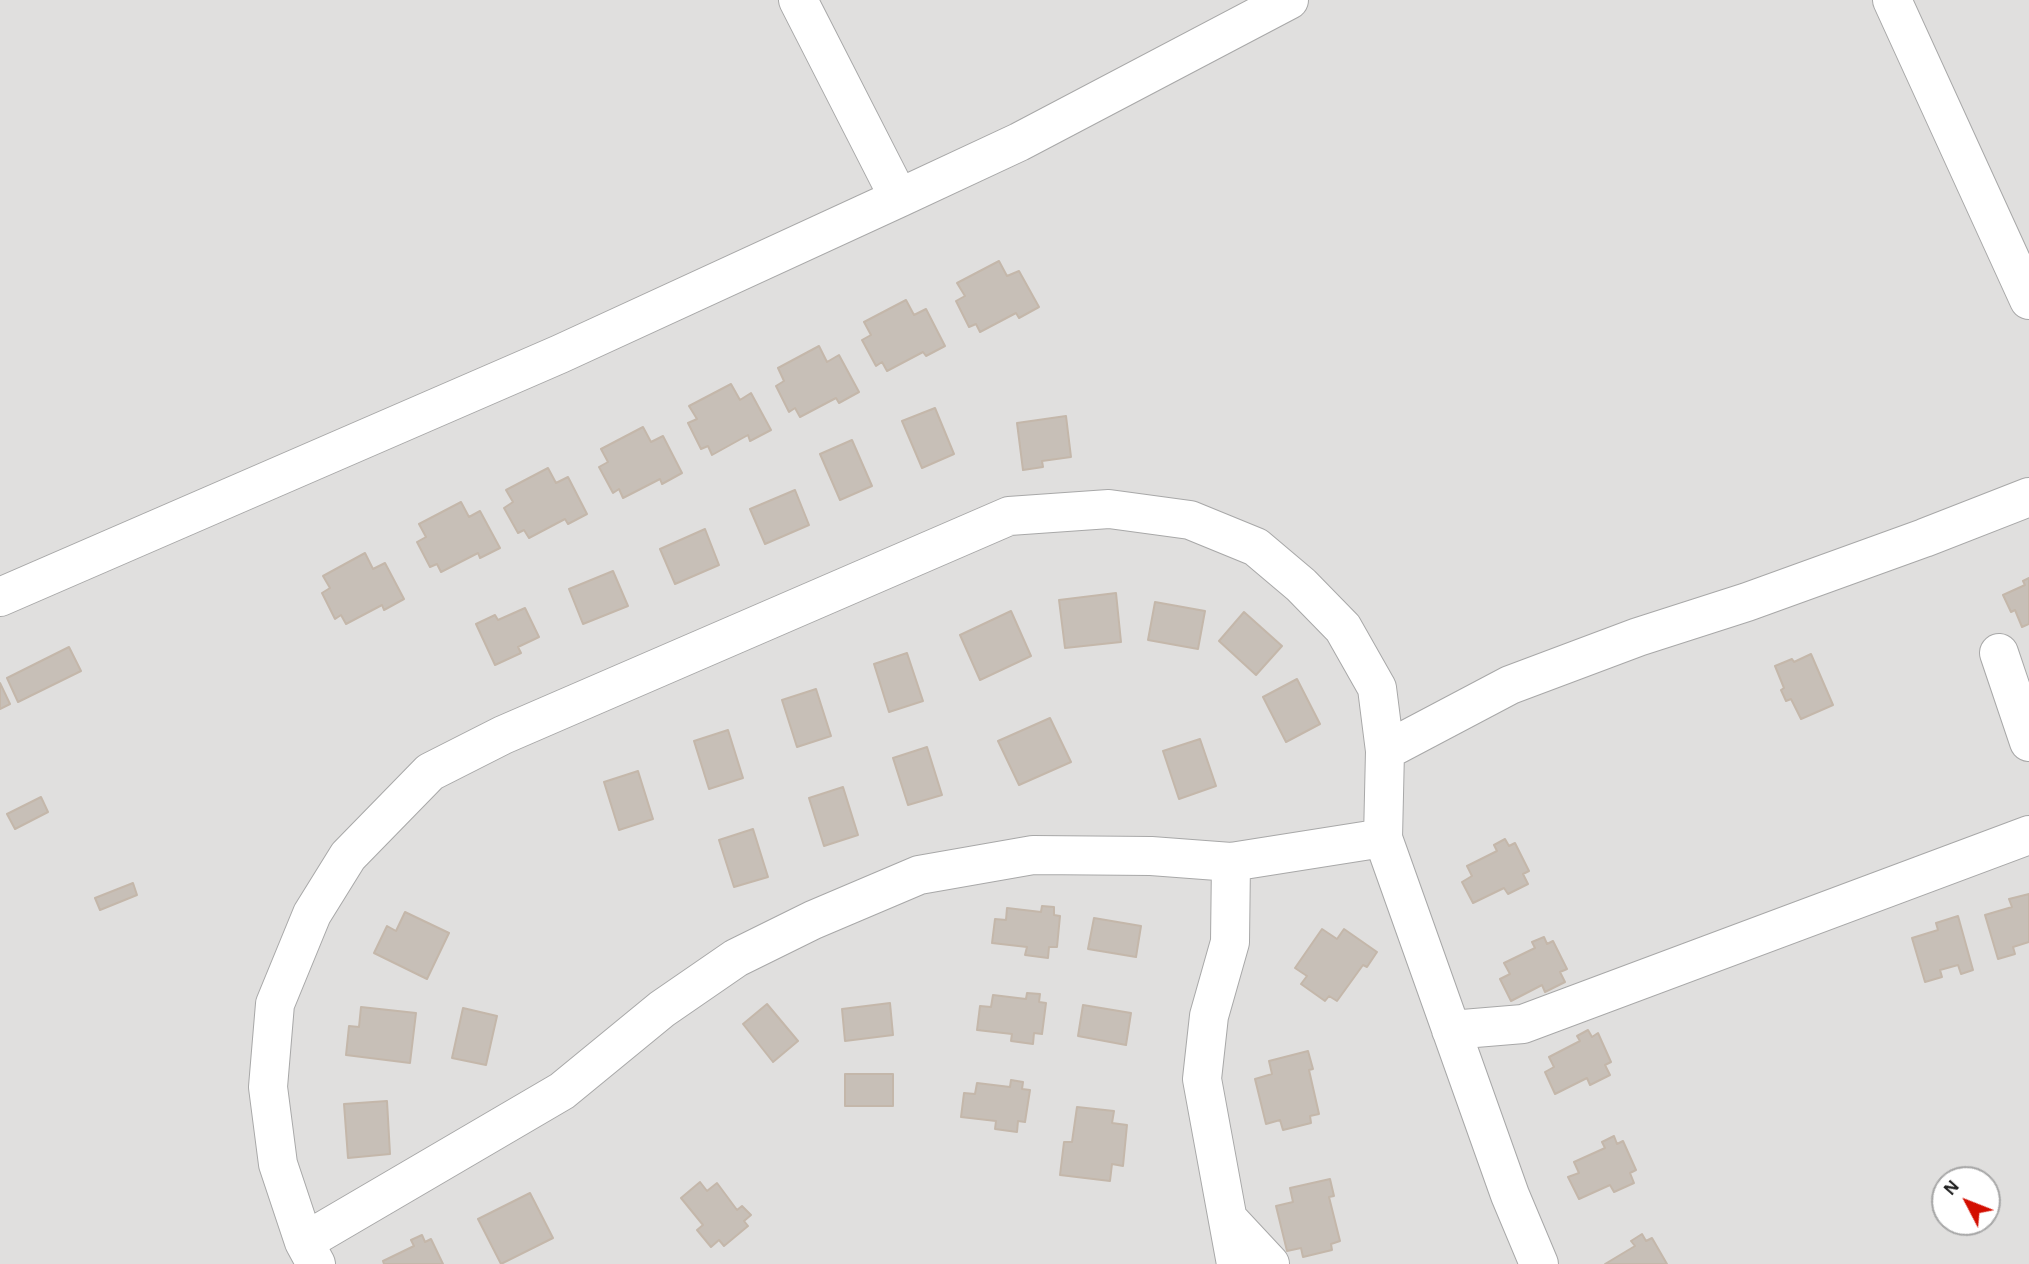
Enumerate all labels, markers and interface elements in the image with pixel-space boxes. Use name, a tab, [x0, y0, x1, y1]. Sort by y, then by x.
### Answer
north arrow	[1931, 1166, 2001, 1236]
text: N	[1940, 1177, 1963, 1199]

